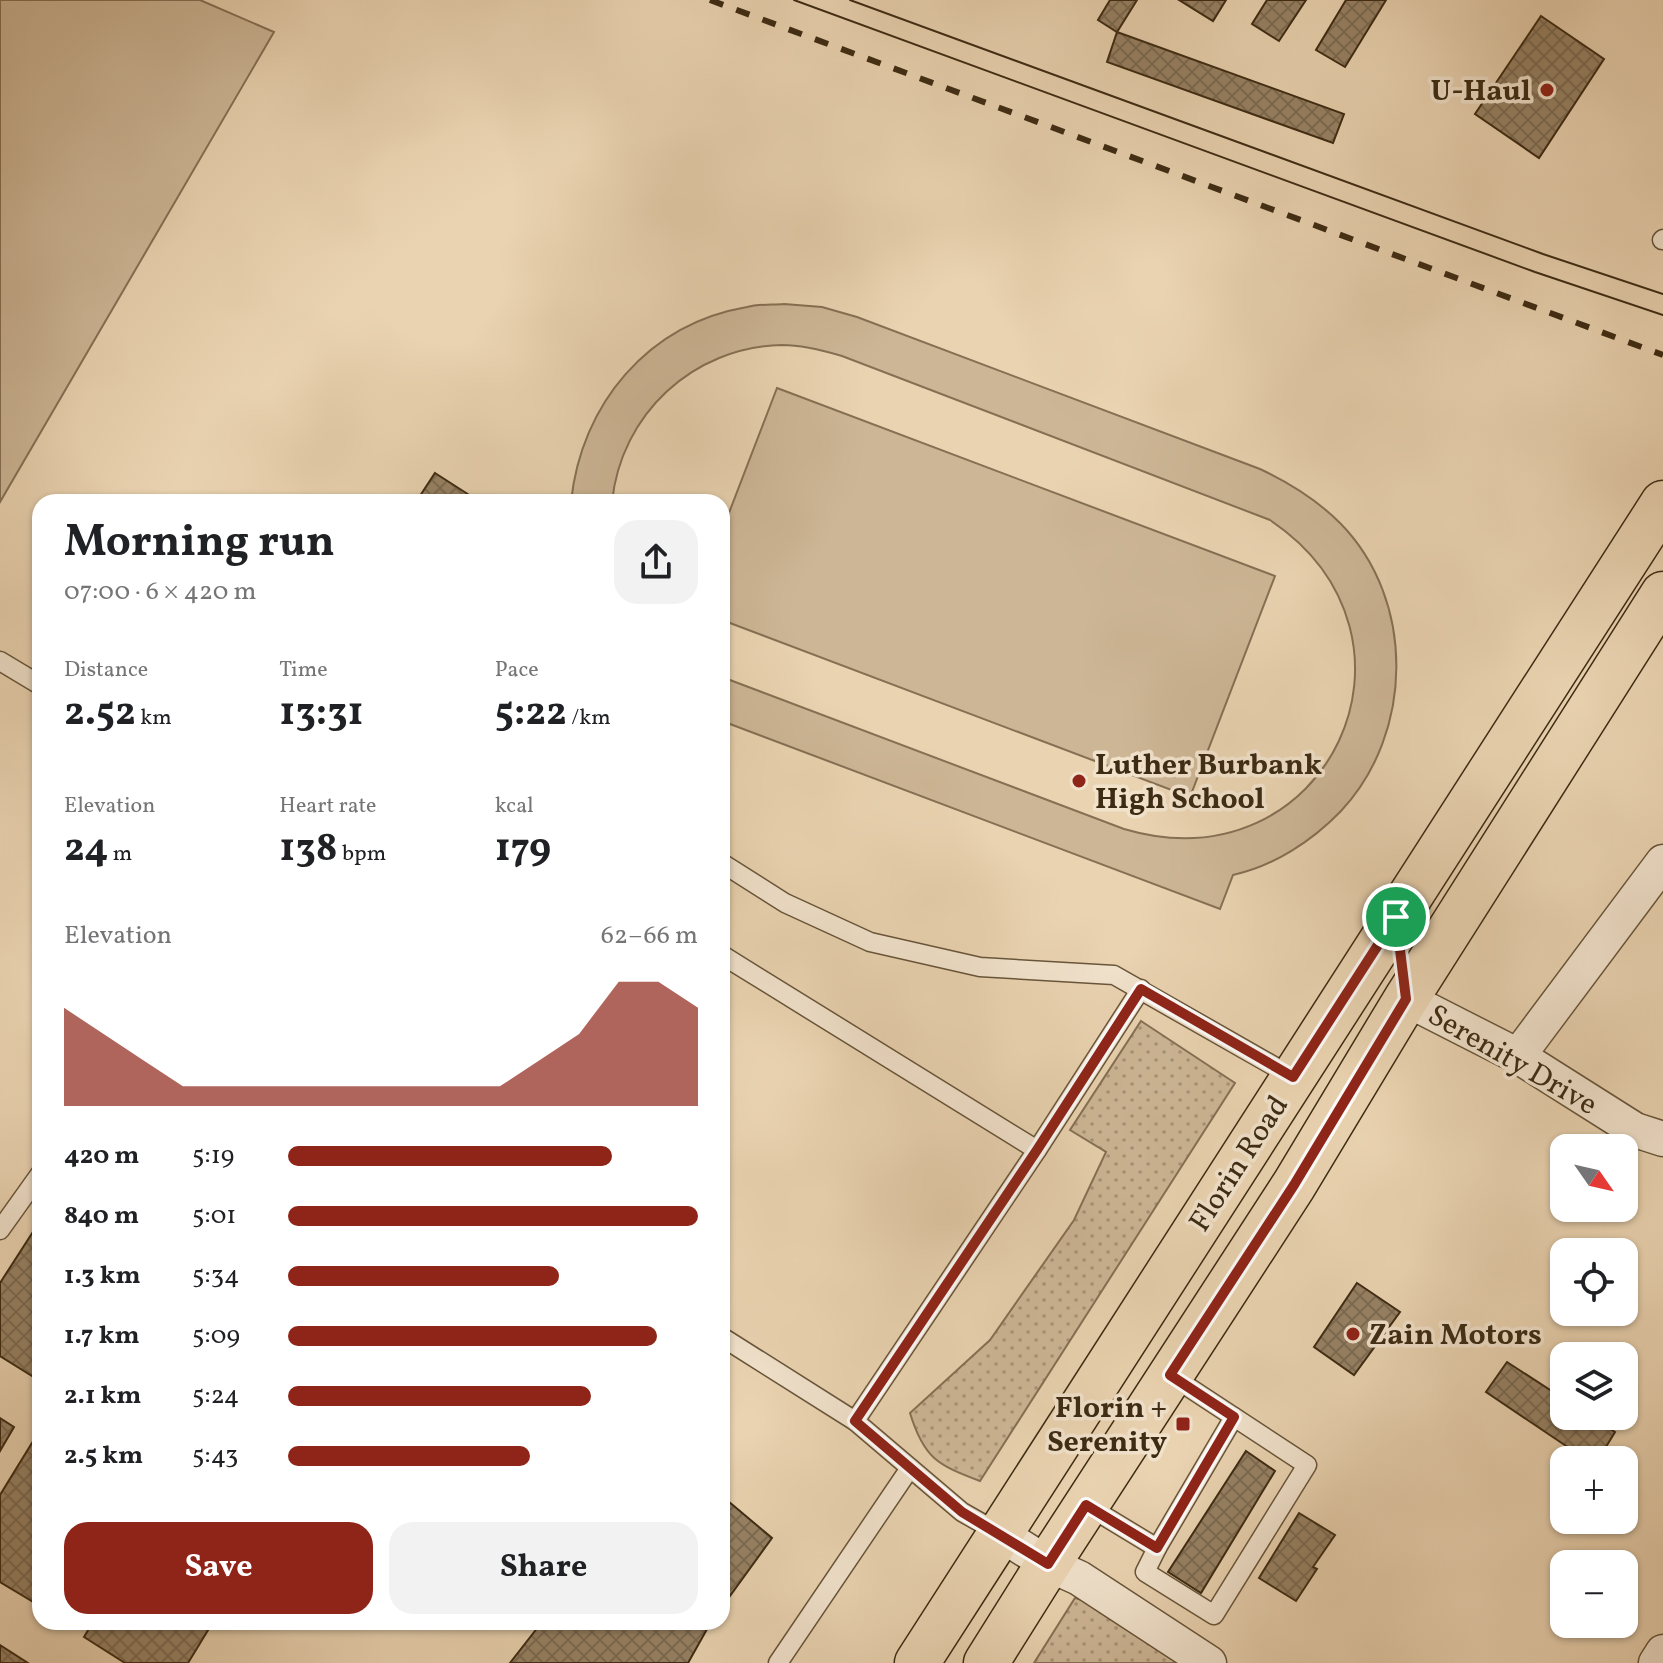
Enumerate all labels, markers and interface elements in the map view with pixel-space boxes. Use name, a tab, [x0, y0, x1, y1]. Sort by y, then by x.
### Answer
place label: U-Haul	[1431, 71, 1531, 113]
marker: U-Haul	[1538, 81, 1556, 99]
text: Morning run	[64, 513, 335, 574]
button: share	[614, 520, 698, 604]
text: 07:00 · 6 × 420 m	[64, 574, 257, 610]
text: Distance	[64, 655, 148, 686]
text: Time	[279, 655, 328, 686]
text: Pace	[495, 655, 539, 686]
text: 2.52	[64, 686, 136, 742]
text: 13:31	[279, 686, 364, 742]
text: 5:22	[495, 686, 567, 742]
text: km	[136, 703, 172, 734]
text: /km	[567, 703, 611, 734]
place label: Luther Burbank High School	[1095, 745, 1322, 821]
marker: Luther Burbank High School	[1070, 772, 1088, 790]
text: Elevation	[64, 791, 155, 822]
text: Heart rate	[279, 791, 376, 822]
text: kcal	[495, 791, 534, 822]
text: 24	[64, 822, 108, 878]
text: 138	[279, 822, 338, 878]
text: 179	[495, 822, 551, 878]
text: m	[108, 839, 132, 870]
text: bpm	[338, 839, 386, 870]
pin	[1362, 883, 1430, 951]
icon: arrive	[1374, 895, 1418, 939]
text: Elevation	[64, 918, 172, 954]
text: 62–66 m	[601, 918, 698, 954]
street label: Serenity Drive	[1419, 995, 1605, 1126]
street label: Florin Road	[1180, 1088, 1300, 1241]
north arrow	[1550, 1134, 1638, 1222]
map controls	[1550, 1134, 1638, 1638]
text: 420 m	[64, 1138, 140, 1174]
text: 5:19	[192, 1138, 234, 1174]
text: 840 m	[64, 1198, 139, 1234]
text: 5:01	[192, 1198, 236, 1234]
button: locate	[1550, 1238, 1638, 1326]
text: 1.3 km	[64, 1258, 141, 1294]
text: 5:34	[192, 1258, 240, 1294]
place label: Zain Motors	[1369, 1315, 1542, 1357]
text: 1.7 km	[64, 1318, 140, 1354]
text: 5:09	[192, 1318, 240, 1354]
marker: Zain Motors	[1344, 1325, 1362, 1343]
button: layers	[1550, 1342, 1638, 1430]
text: 2.1 km	[64, 1378, 141, 1414]
text: 5:24	[192, 1378, 239, 1414]
place label: Florin + Serenity	[1047, 1388, 1167, 1464]
marker: Florin + Serenity	[1174, 1415, 1192, 1433]
text: 2.5 km	[64, 1438, 143, 1474]
text: 5:43	[192, 1438, 238, 1474]
button: +	[1550, 1446, 1638, 1534]
button: Save	[64, 1522, 373, 1614]
button: Share	[389, 1522, 698, 1614]
button: −	[1550, 1550, 1638, 1638]

